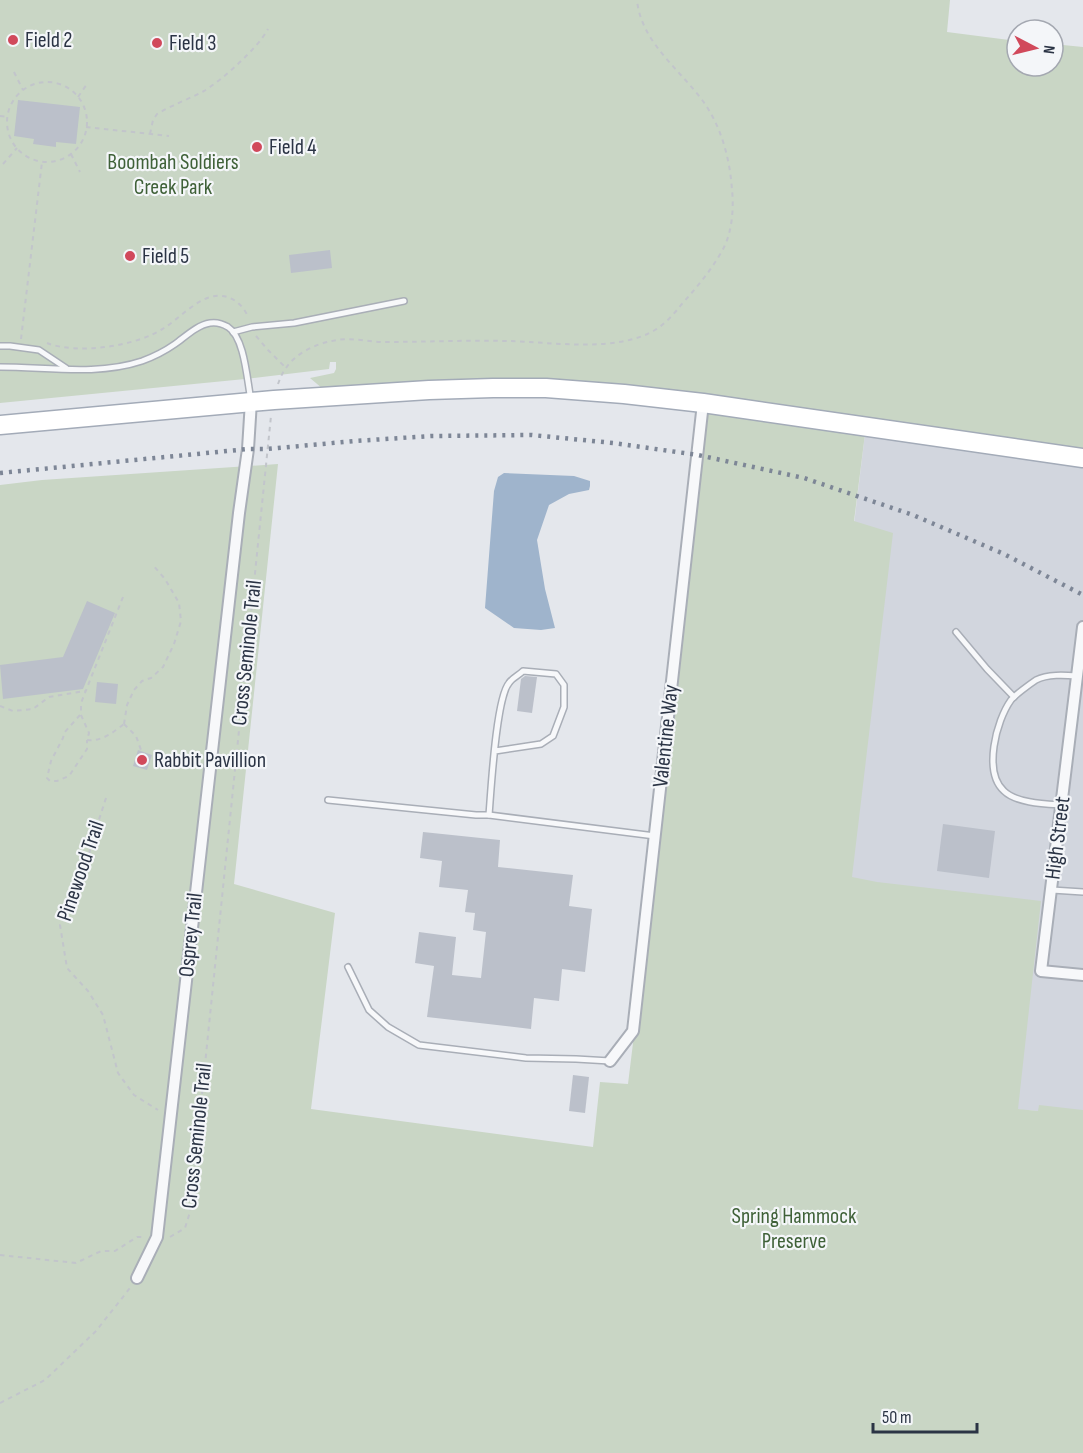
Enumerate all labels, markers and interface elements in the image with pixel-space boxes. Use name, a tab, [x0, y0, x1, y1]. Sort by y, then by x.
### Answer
north arrow	[1005, 18, 1065, 78]
place label: Field 2	[25, 27, 72, 54]
place label: Field 3	[169, 30, 217, 57]
marker: Field 2	[6, 33, 20, 47]
marker: Field 3	[150, 36, 164, 50]
text: N	[1038, 44, 1058, 55]
place label: Field 4	[269, 134, 317, 161]
marker: Field 4	[250, 140, 264, 154]
park label: Boombah Soldiers Creek Park	[107, 149, 239, 201]
place label: Field 5	[142, 243, 189, 270]
marker: Field 5	[123, 249, 137, 263]
street label: Cross Seminole Trail	[226, 579, 268, 727]
street label: Valentine Way	[647, 683, 685, 789]
place label: Rabbit Pavillion	[154, 747, 266, 774]
marker: Rabbit Pavillion	[135, 753, 149, 767]
street label: High Street	[1040, 795, 1077, 881]
street label: Pinewood Trail	[51, 817, 111, 925]
street label: Osprey Trail	[173, 892, 209, 978]
street label: Cross Seminole Trail	[176, 1062, 218, 1210]
park label: Spring Hammock Preserve	[732, 1203, 857, 1255]
scale bar	[873, 1396, 976, 1434]
text: 50 m	[882, 1407, 912, 1428]

